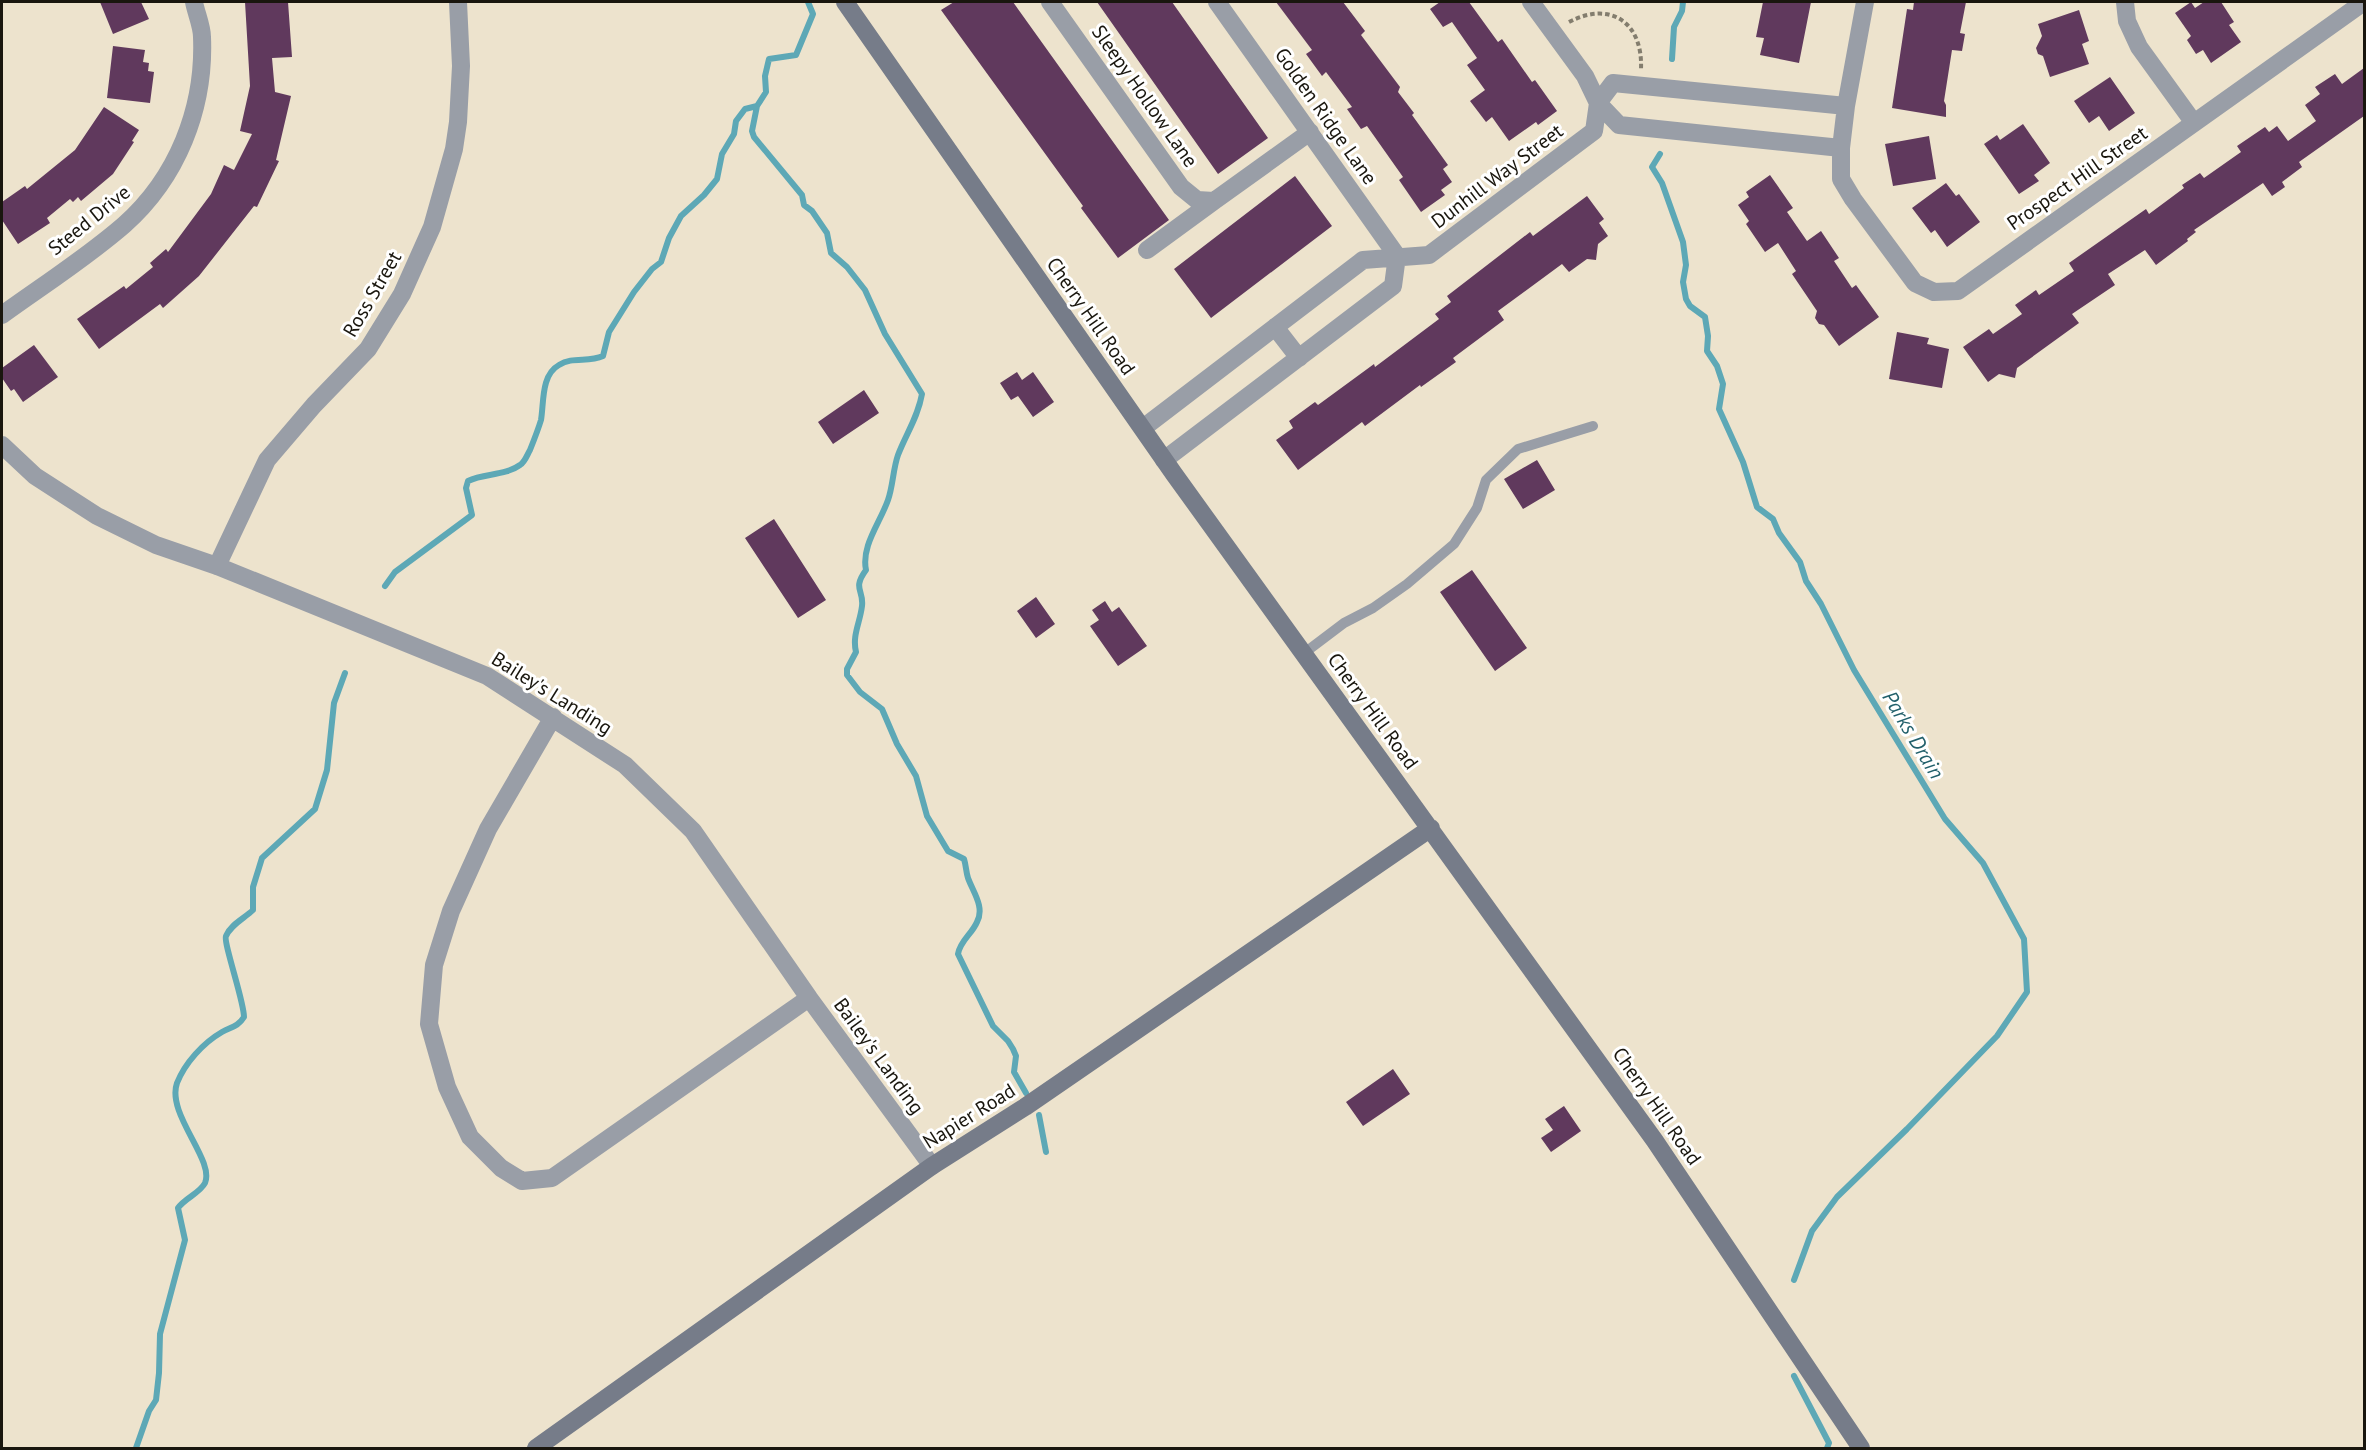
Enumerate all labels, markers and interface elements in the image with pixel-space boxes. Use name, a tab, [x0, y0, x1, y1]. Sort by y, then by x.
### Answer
street label: Sleepy Hollow Lane	[1086, 20, 1204, 172]
street label: Golden Ridge Lane	[1269, 43, 1383, 189]
street label: Dunhill Way Street	[1426, 118, 1568, 234]
street label: Prospect Hill Street	[2002, 120, 2152, 236]
street label: Steed Drive	[43, 179, 135, 261]
street label: Ross Street	[337, 246, 407, 342]
street label: Cherry Hill Road	[1041, 252, 1141, 380]
street label: Bailey's Landing	[487, 646, 617, 740]
street label: Cherry Hill Road	[1322, 647, 1424, 775]
water label: Parks Drain	[1877, 686, 1950, 784]
street label: Bailey's Landing	[828, 993, 930, 1119]
street label: Cherry Hill Road	[1607, 1042, 1707, 1170]
street label: Napier Road	[918, 1077, 1020, 1155]

